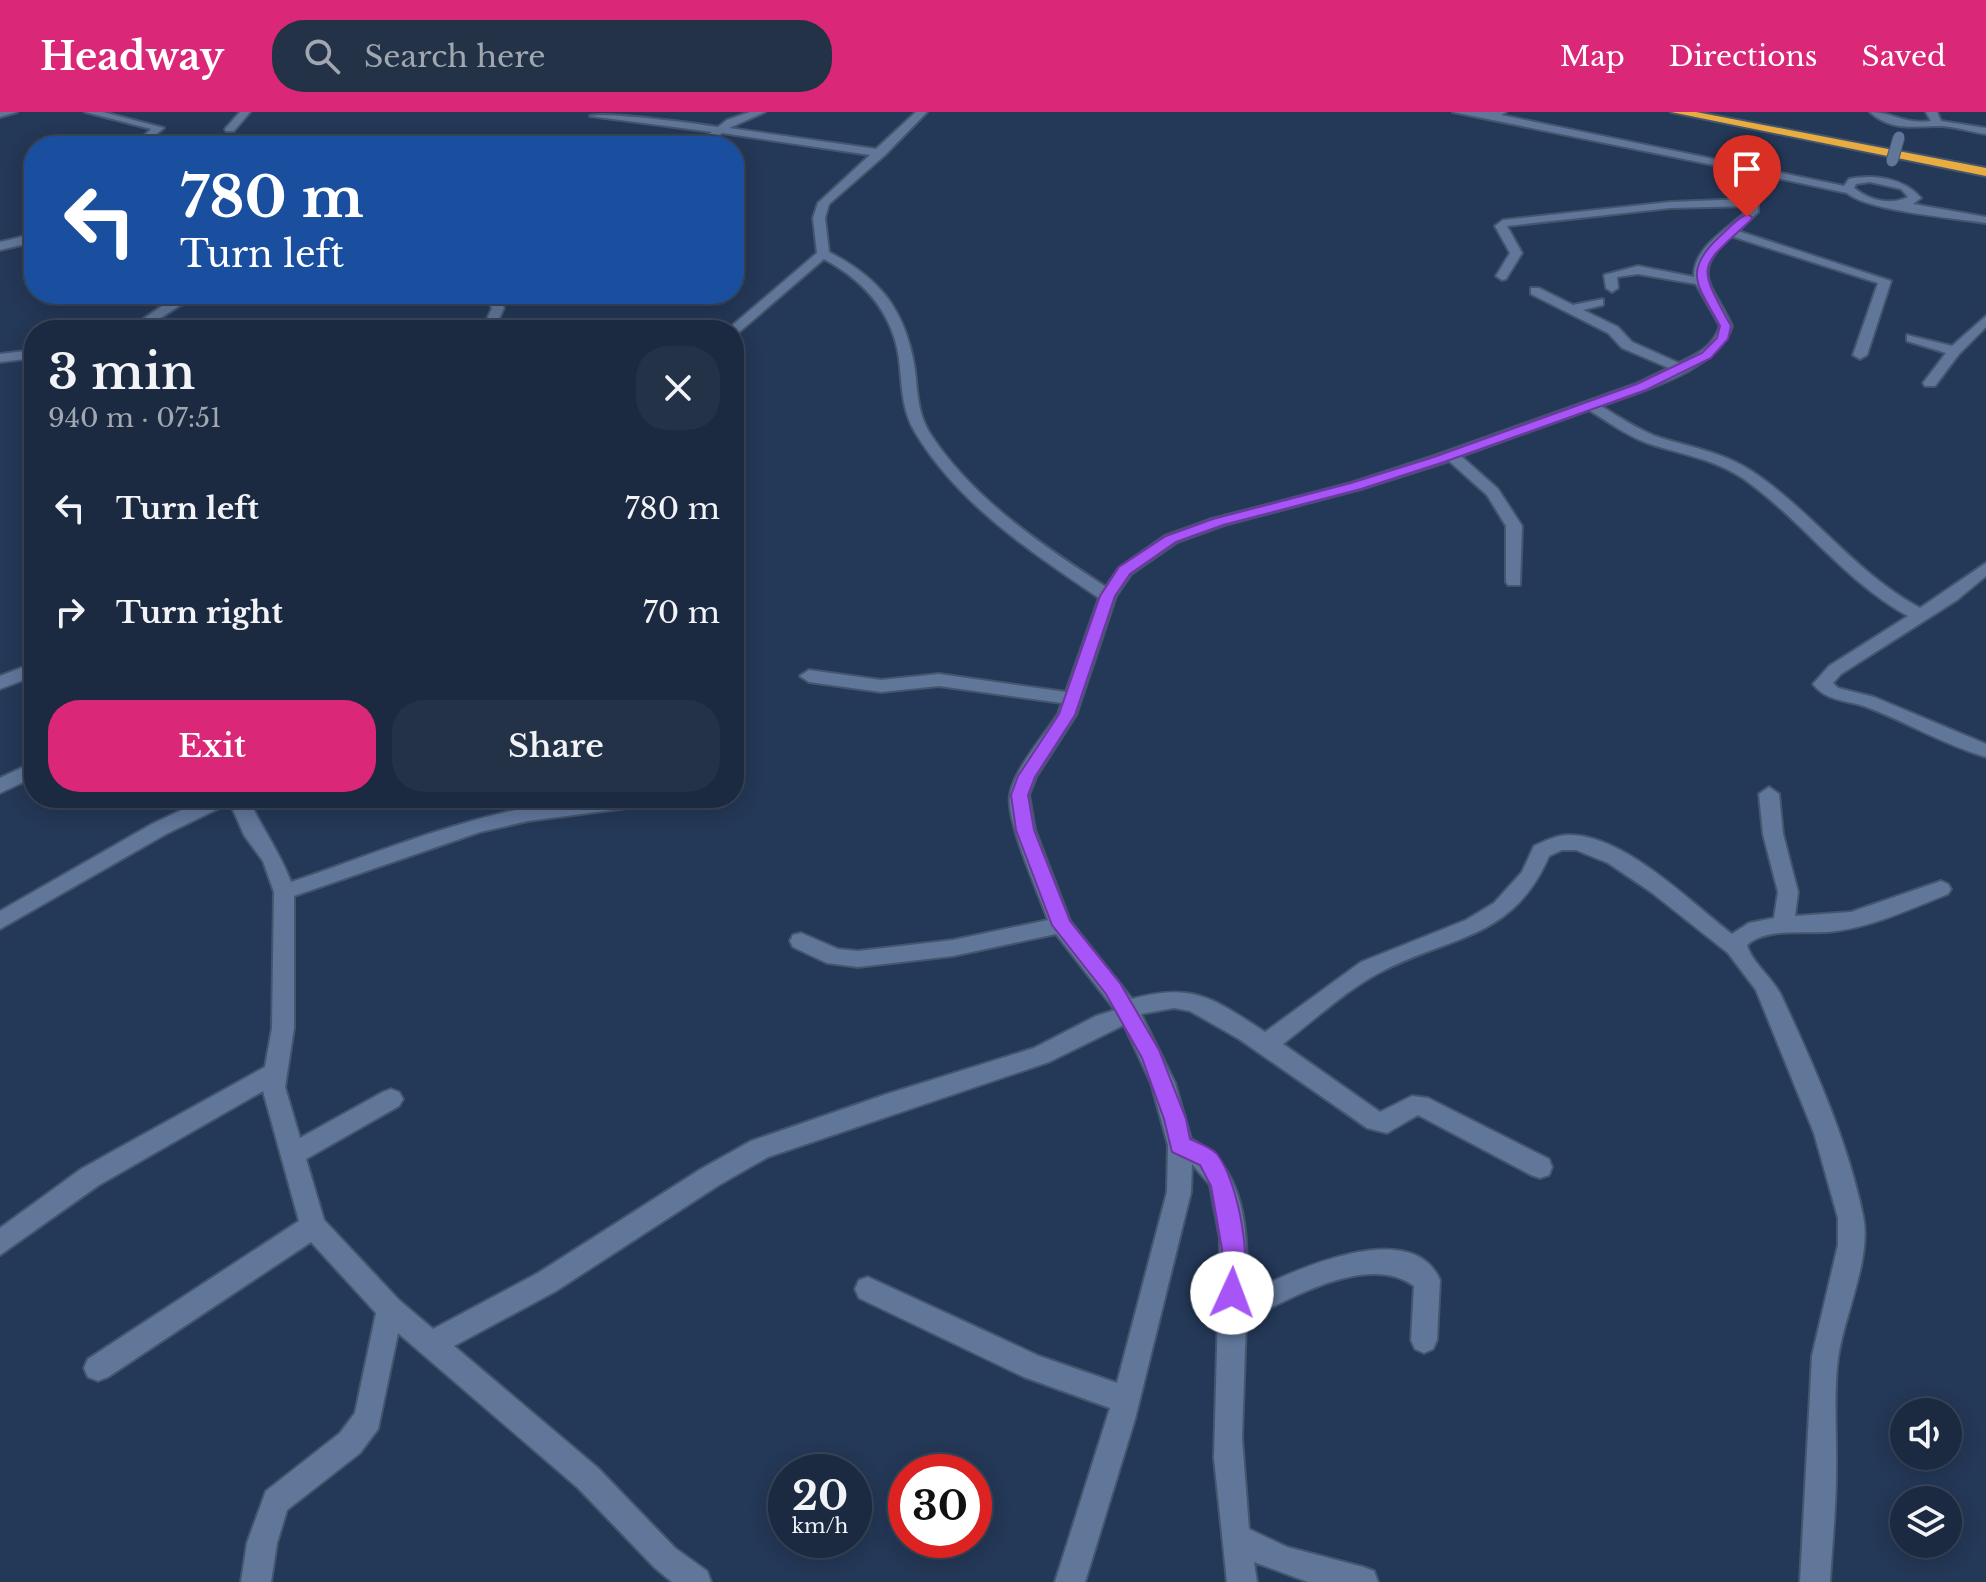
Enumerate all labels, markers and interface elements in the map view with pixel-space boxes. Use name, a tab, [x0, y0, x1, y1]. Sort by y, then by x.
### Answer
search box	[272, 20, 832, 92]
text: Headway	[40, 33, 224, 80]
icon: search	[300, 34, 344, 78]
text: Search here	[364, 38, 545, 75]
text: Map	[1560, 39, 1625, 74]
text: Directions	[1669, 39, 1818, 74]
text: Saved	[1862, 39, 1946, 74]
pin	[1713, 135, 1781, 217]
icon: arrive	[1725, 147, 1769, 191]
text: 780 m	[180, 163, 364, 232]
icon: left	[48, 168, 152, 272]
text: Turn left	[180, 232, 344, 277]
text: 3 min	[48, 342, 195, 402]
button: close	[636, 346, 720, 430]
text: 940 m · 07:51	[48, 402, 222, 434]
icon: left	[48, 486, 92, 530]
text: Turn left	[116, 490, 259, 527]
text: 780 m	[625, 490, 720, 527]
icon: right	[48, 590, 92, 634]
text: Turn right	[116, 594, 283, 631]
text: 70 m	[643, 594, 720, 631]
button: Exit	[48, 700, 376, 792]
button: Share	[392, 700, 720, 792]
position arrow	[1190, 1251, 1274, 1335]
map controls	[1890, 1398, 1962, 1558]
button: sound	[1890, 1398, 1962, 1470]
speed limit sign: 30	[888, 1454, 992, 1558]
text: 20	[792, 1471, 848, 1521]
button: layers	[1890, 1486, 1962, 1558]
text: km/h	[792, 1514, 848, 1538]

